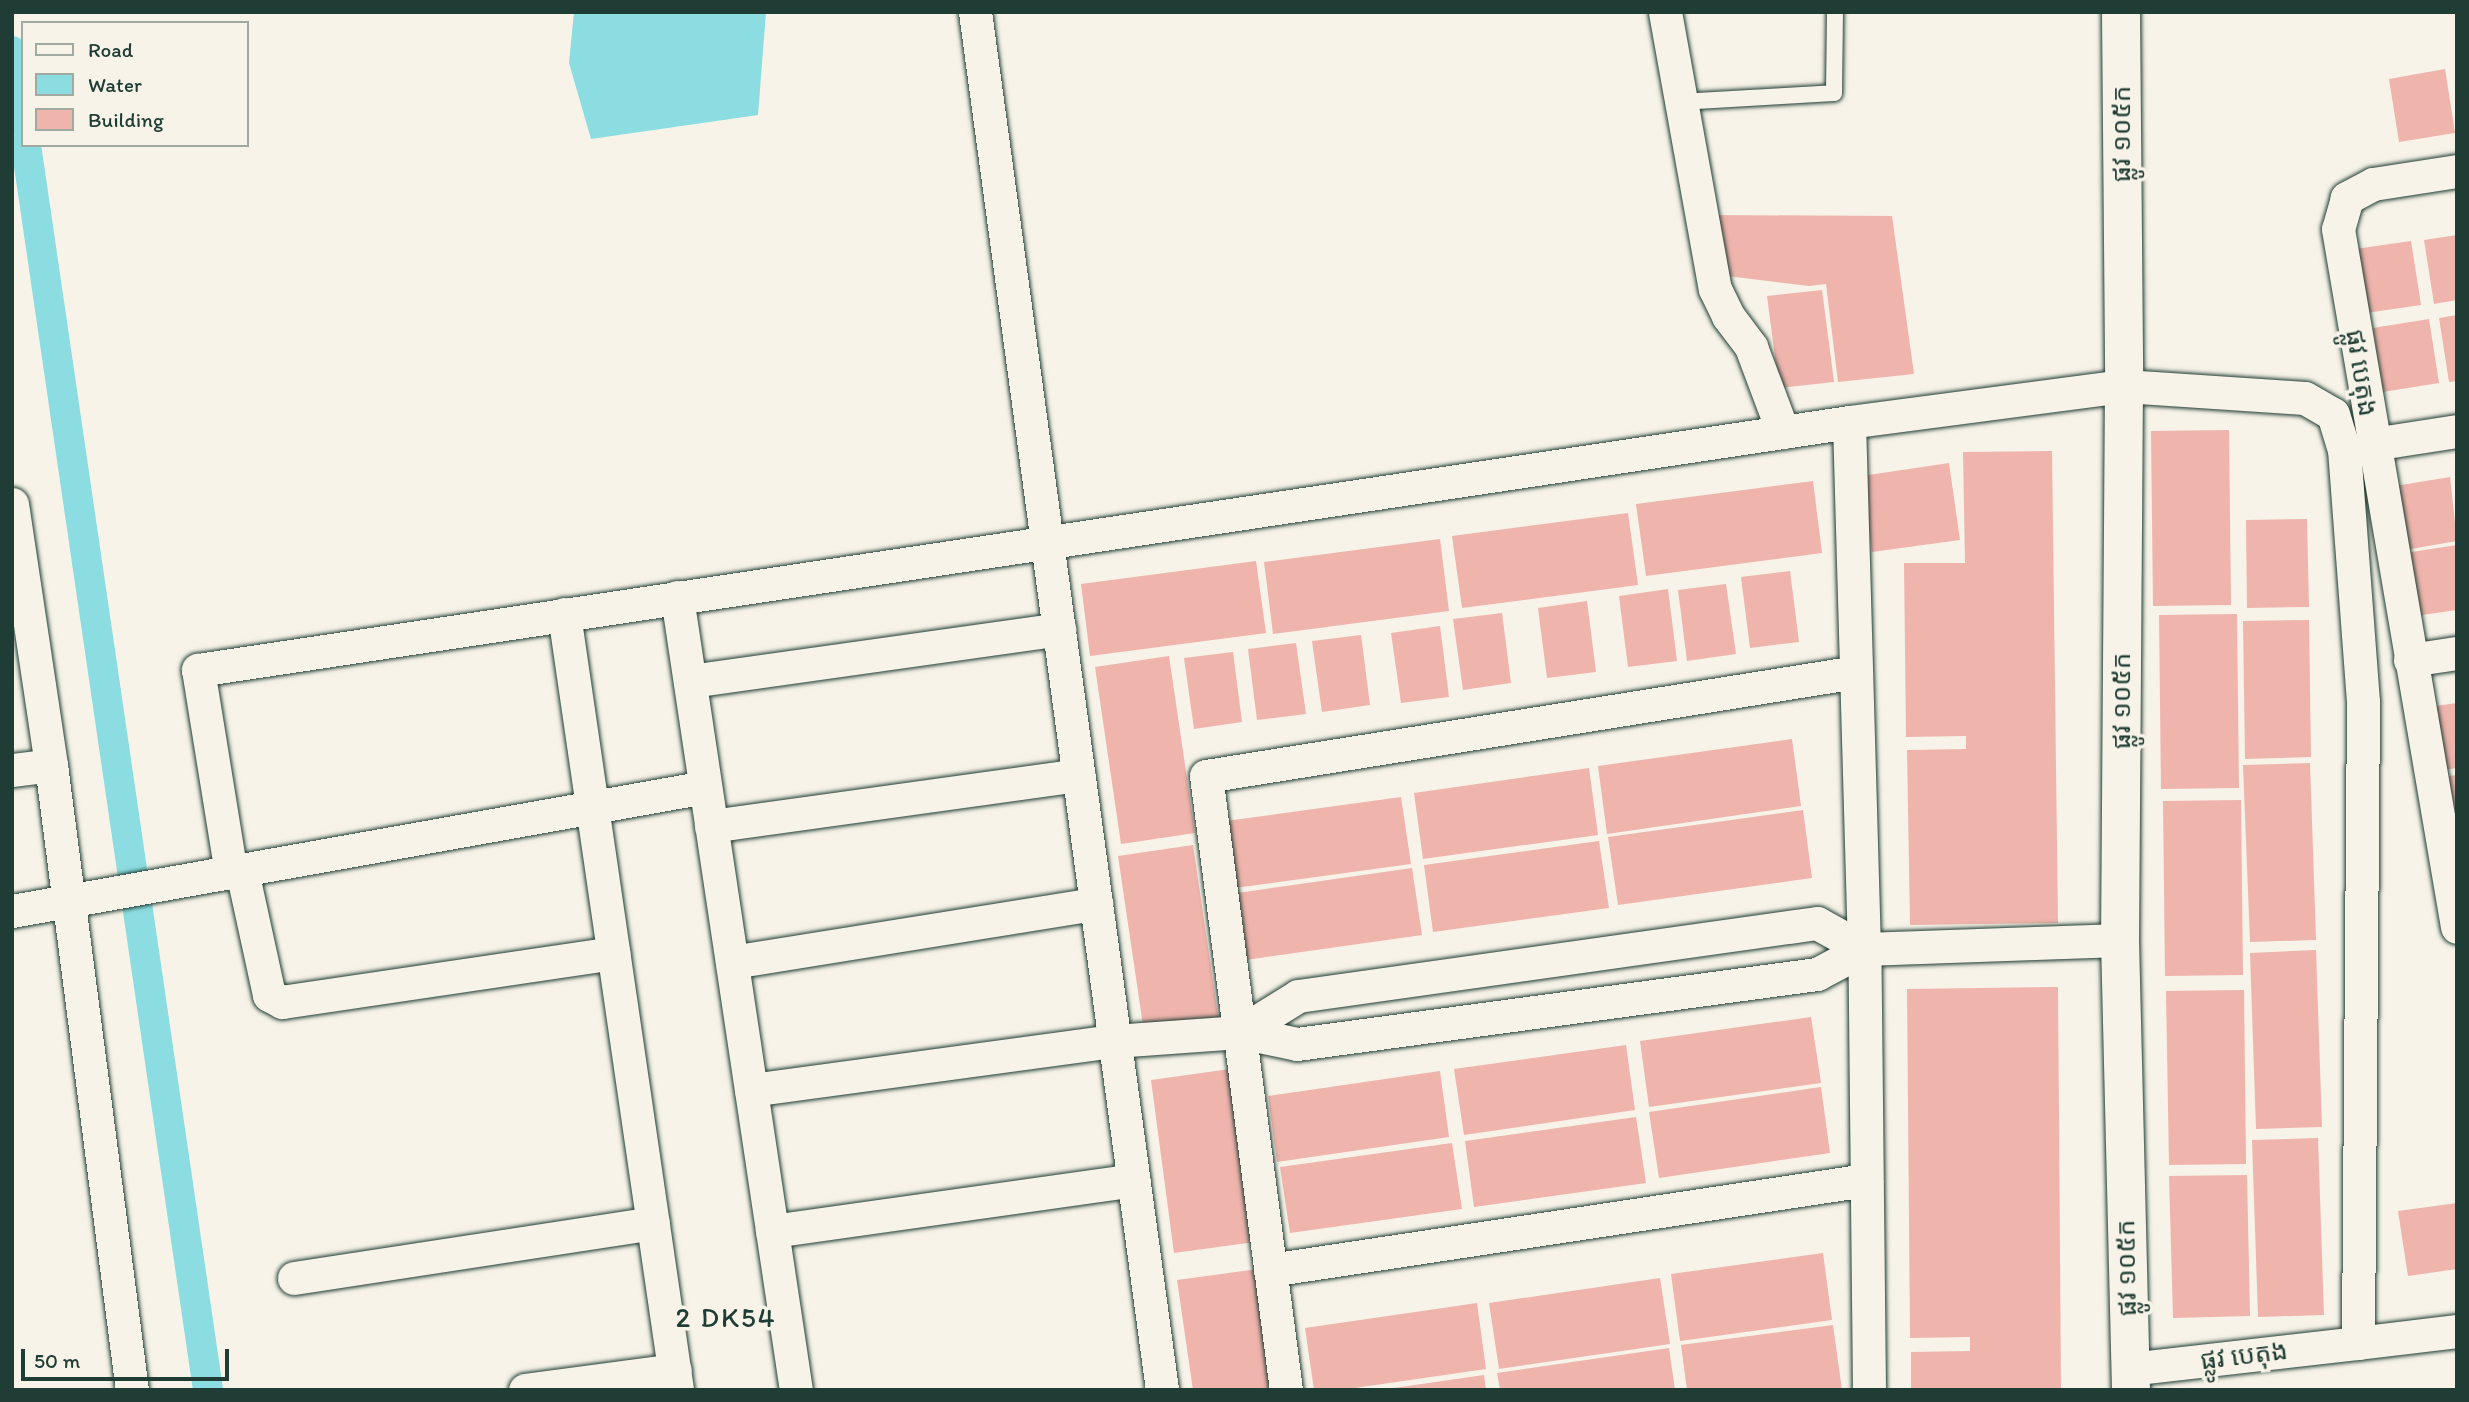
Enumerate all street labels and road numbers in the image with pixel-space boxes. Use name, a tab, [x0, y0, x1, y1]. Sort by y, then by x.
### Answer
street label: ផ្លូវ ១០៥ក	[2106, 86, 2138, 182]
street label: ផ្លូវ បេតុង	[2339, 327, 2383, 419]
street label: ផ្លូវ ១០៥ក	[2106, 653, 2138, 749]
street label: ផ្លូវ ១០៥ក	[2111, 1219, 2143, 1317]
street label: ផ្លូវ បេតុង	[2198, 1335, 2290, 1377]

